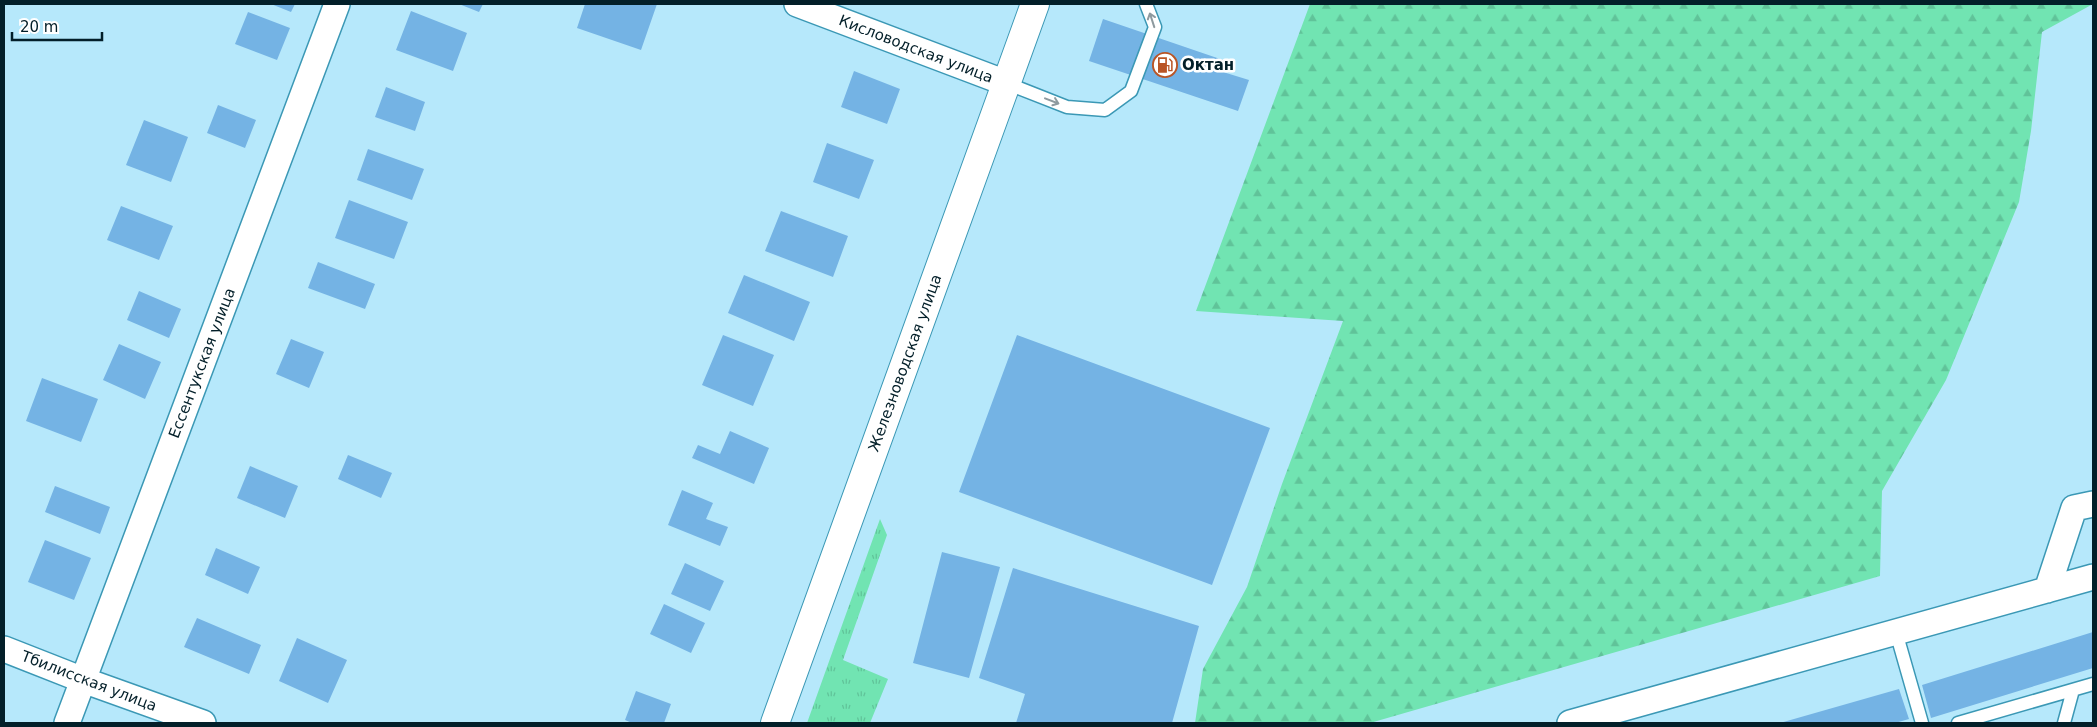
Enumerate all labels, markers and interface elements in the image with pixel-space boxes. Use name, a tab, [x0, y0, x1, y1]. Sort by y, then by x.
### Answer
scale bar	[12, 10, 102, 42]
street label: Кисловодская улица	[836, 11, 996, 87]
one-way arrow	[1147, 13, 1156, 28]
text: 20 m	[20, 18, 58, 36]
fuel station icon: Октан	[1152, 52, 1178, 78]
place label: Октан	[1182, 56, 1234, 74]
one-way arrow	[1044, 97, 1059, 106]
street label: Железноводская улица	[864, 272, 946, 454]
street label: Ессентукская улица	[165, 285, 239, 441]
street label: Тбилисская улица	[18, 646, 159, 715]

